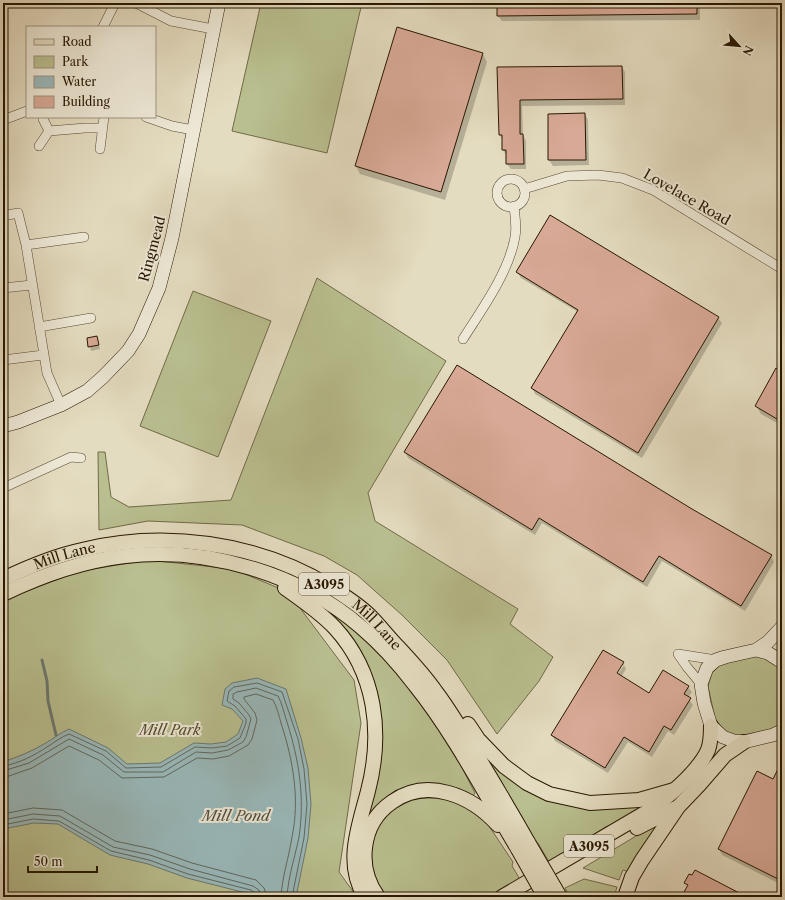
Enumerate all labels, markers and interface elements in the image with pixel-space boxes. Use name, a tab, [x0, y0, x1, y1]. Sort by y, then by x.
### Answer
legend	[26, 26, 156, 118]
north arrow	[719, 26, 759, 66]
text: Road	[62, 34, 92, 49]
text: N	[739, 43, 756, 58]
text: Park	[62, 54, 89, 69]
text: Water	[61, 74, 96, 89]
text: Building	[62, 94, 110, 109]
street label: Lovelace Road	[640, 165, 734, 229]
street label: Ringmead	[135, 214, 170, 284]
street label: Mill Lane	[31, 538, 97, 573]
road number: A3095	[299, 573, 349, 595]
street label: Mill Lane	[349, 595, 405, 654]
park label: Mill Park	[138, 721, 201, 739]
water label: Mill Pond	[200, 806, 272, 825]
road number: A3095	[564, 835, 614, 857]
scale bar	[28, 848, 97, 874]
text: 50 m	[34, 854, 63, 869]

